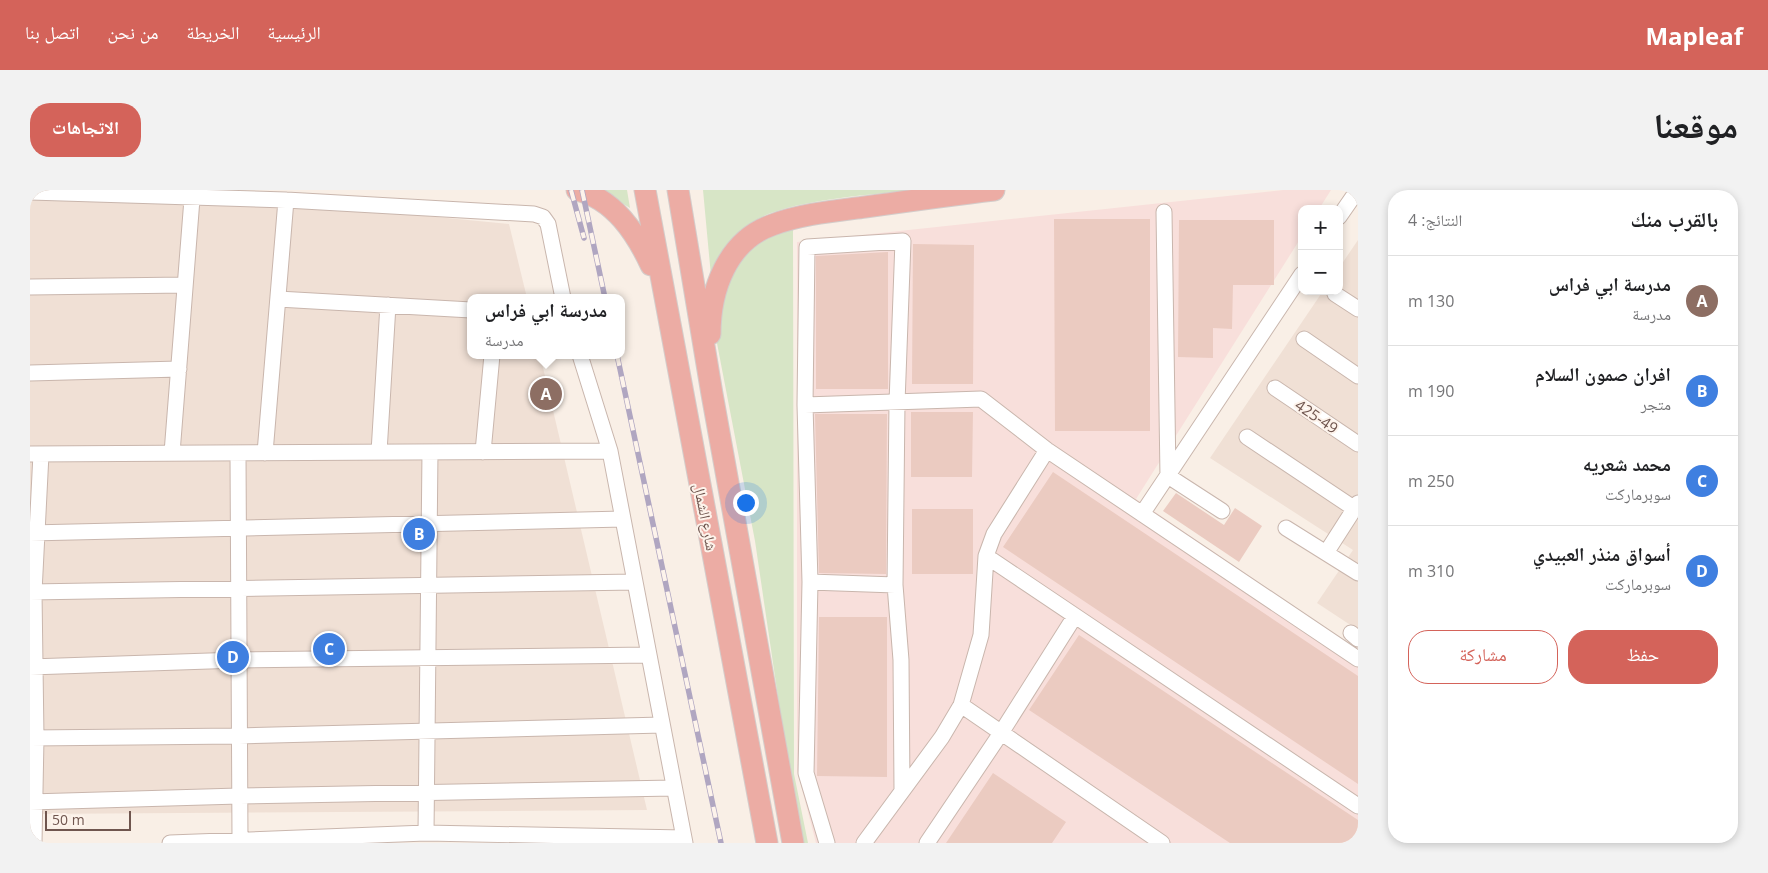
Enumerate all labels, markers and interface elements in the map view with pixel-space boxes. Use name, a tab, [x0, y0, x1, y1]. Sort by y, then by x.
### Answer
text: Mapleaf	[1645, 19, 1743, 52]
text: اتصل بنا	[25, 20, 80, 44]
text: من نحن	[108, 20, 158, 44]
text: الخريطة	[186, 20, 239, 44]
text: الرئيسية	[267, 20, 321, 44]
text: موقعنا	[1653, 101, 1738, 148]
button: الاتجاهات	[30, 103, 141, 157]
map controls	[1298, 205, 1343, 295]
button: +	[1298, 205, 1343, 250]
text: بالقرب منك	[1631, 205, 1718, 233]
text: النتائج: 4	[1408, 209, 1462, 231]
button: −	[1298, 250, 1343, 295]
text: مدرسة ابي فراس	[1549, 271, 1671, 297]
text: 130 m	[1408, 290, 1454, 312]
text: A	[1696, 290, 1708, 312]
popup	[467, 294, 625, 359]
text: مدرسة ابي فراس	[485, 297, 607, 323]
text: مدرسة	[1632, 303, 1671, 325]
text: مدرسة	[485, 329, 524, 351]
text: افران صمون السلام	[1535, 361, 1671, 387]
pin: A	[530, 375, 562, 413]
text: 190 m	[1408, 380, 1454, 402]
text: B	[1697, 380, 1707, 402]
text: متجر	[1641, 393, 1671, 415]
street label: 425-49	[1292, 394, 1342, 438]
text: محمد شعريه	[1583, 451, 1671, 477]
text: 250 m	[1408, 470, 1454, 492]
text: C	[1697, 470, 1707, 492]
street label: شارع الشمال	[689, 482, 722, 553]
text: سوبرماركت	[1605, 483, 1671, 505]
your location	[733, 490, 759, 516]
pin: B	[403, 515, 435, 553]
text: أسواق منذر العبيدي	[1533, 541, 1671, 567]
text: 310 m	[1408, 560, 1454, 582]
text: D	[1696, 560, 1708, 582]
text: سوبرماركت	[1605, 573, 1671, 595]
pin: C	[313, 630, 345, 668]
button: مشاركة	[1408, 630, 1558, 684]
button: حفظ	[1568, 630, 1718, 684]
pin: D	[217, 638, 249, 676]
scale bar	[45, 808, 131, 831]
text: 50 m	[52, 810, 85, 829]

